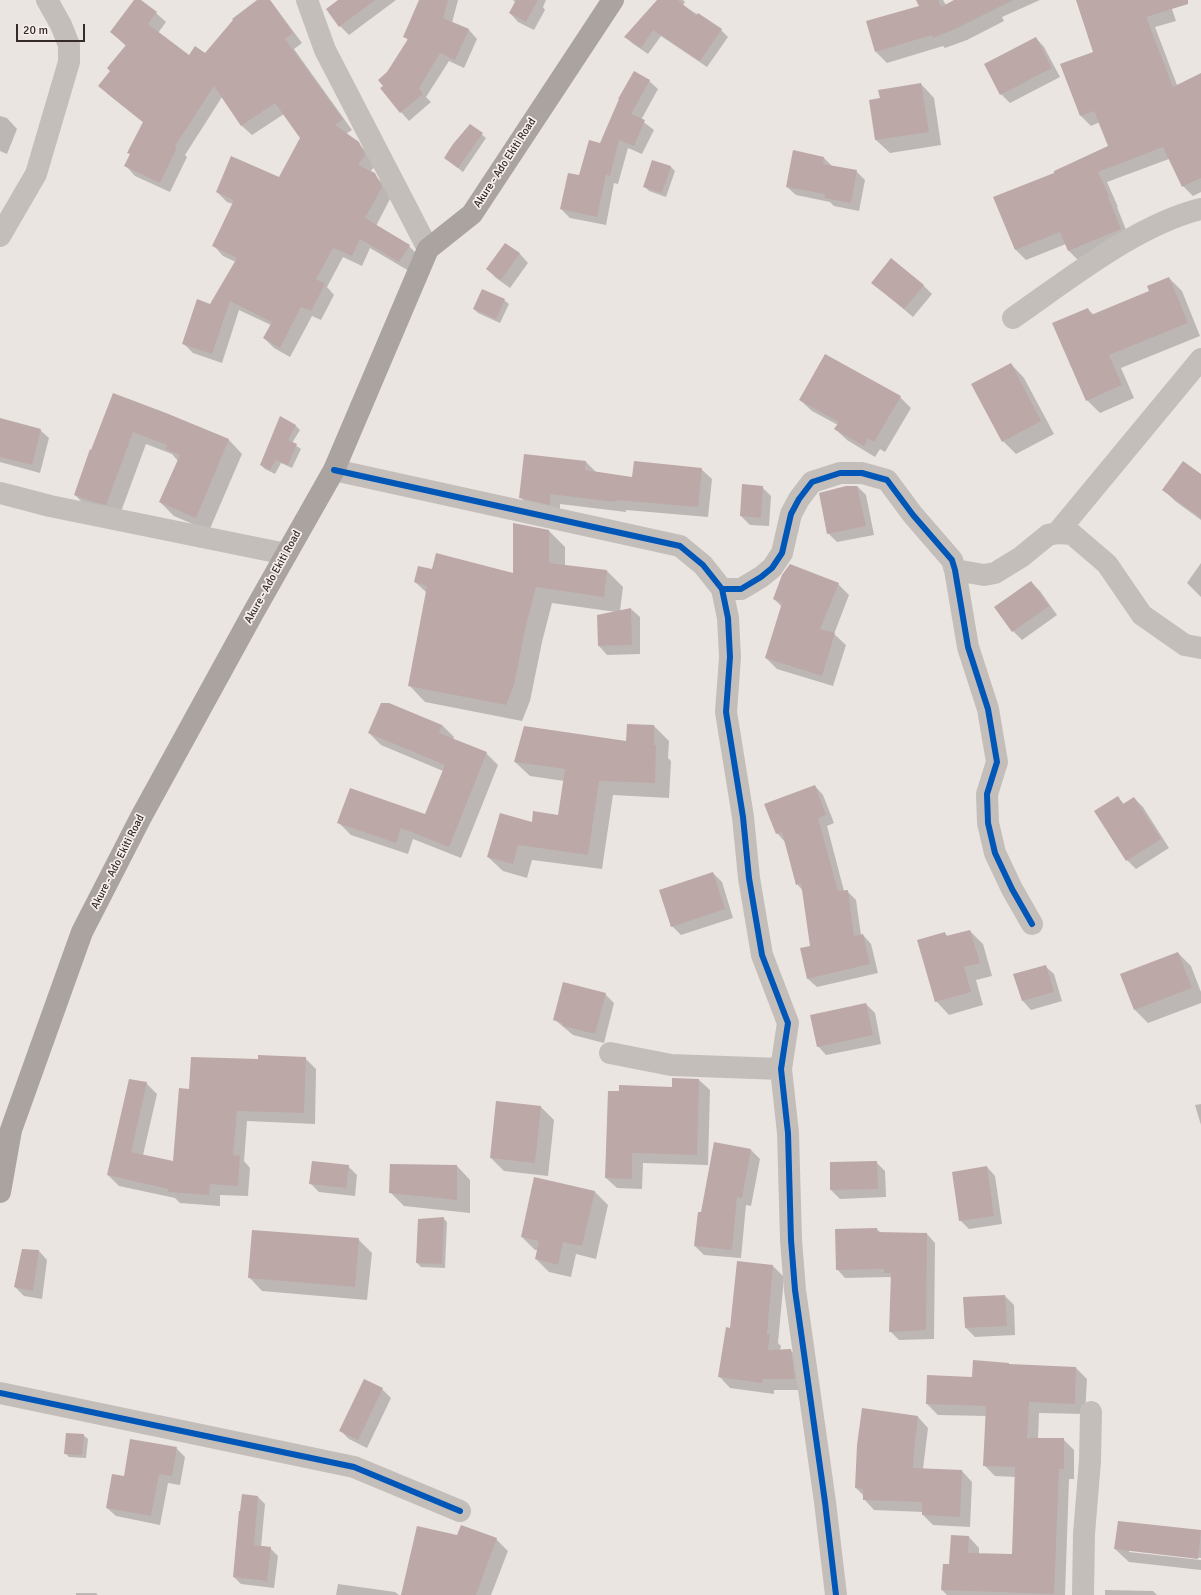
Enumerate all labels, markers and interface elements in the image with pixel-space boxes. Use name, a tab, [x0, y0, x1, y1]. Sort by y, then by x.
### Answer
scale bar	[18, 16, 87, 42]
text: 20 m	[23, 23, 48, 38]
street label: Akure - Ado Ekiti Road	[471, 116, 539, 210]
street label: Akure - Ado Ekiti Road	[242, 528, 304, 626]
street label: Akure - Ado Ekiti Road	[88, 813, 148, 911]

